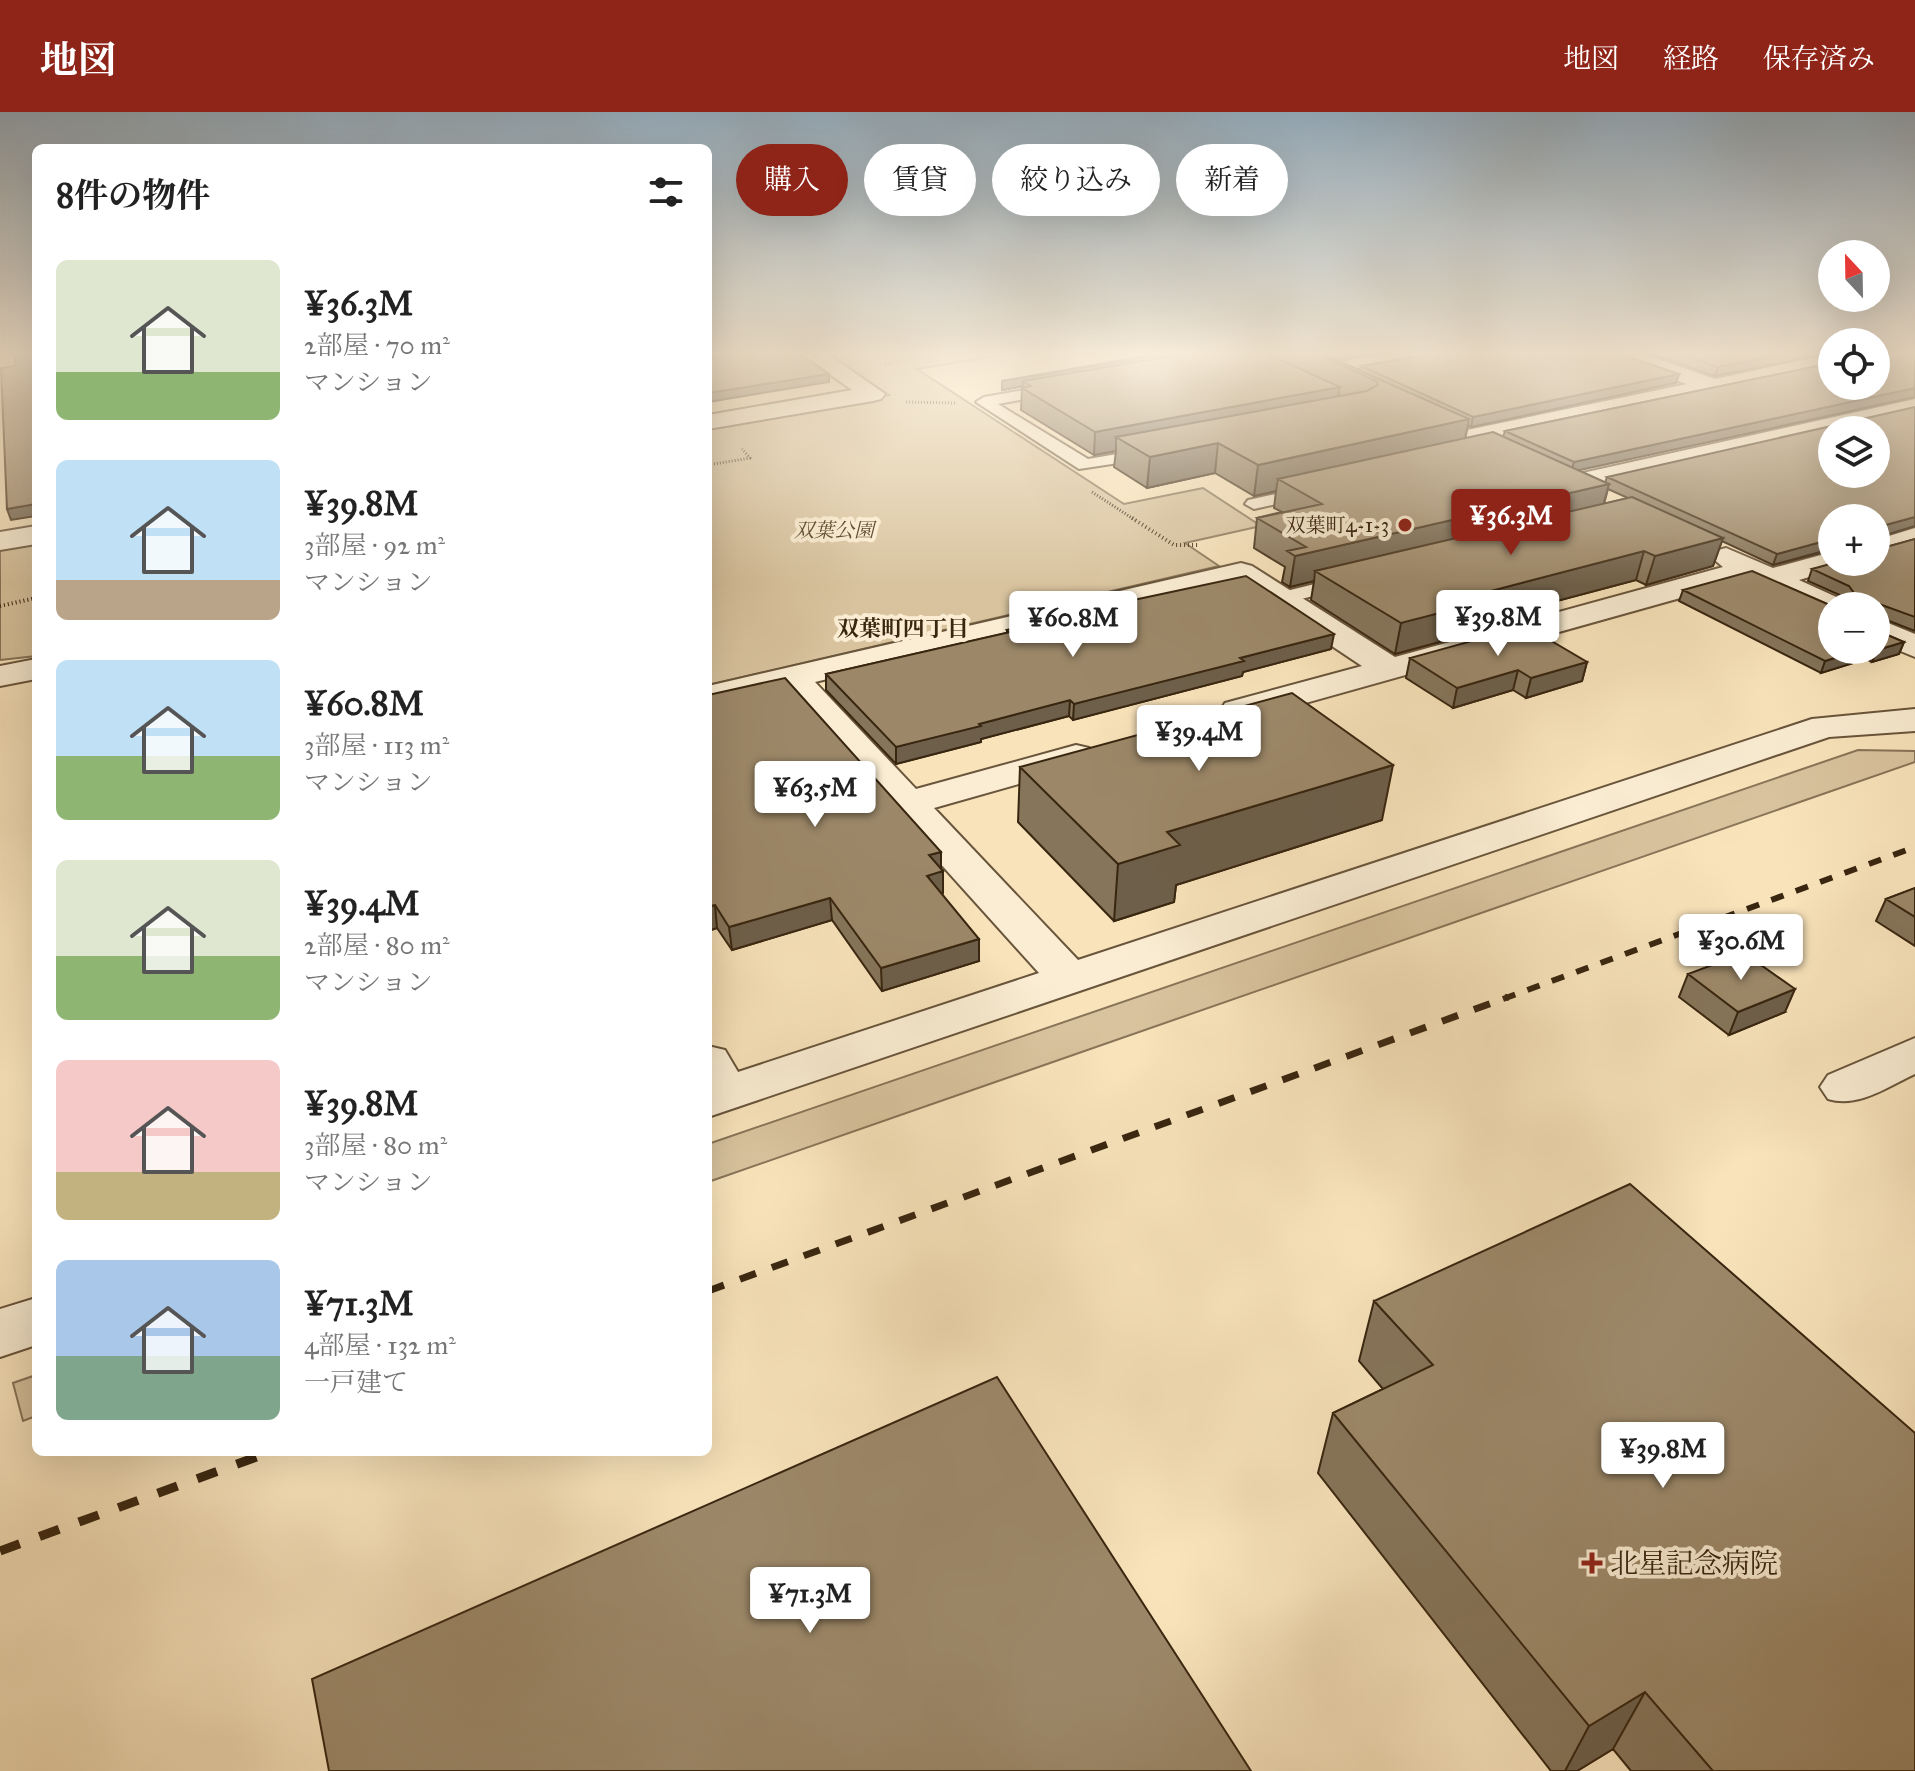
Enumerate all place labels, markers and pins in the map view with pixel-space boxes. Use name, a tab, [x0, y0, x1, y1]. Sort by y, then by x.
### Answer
pin: ¥36.3M	[1446, 489, 1576, 557]
place label: 双葉町4-1-3	[1286, 513, 1389, 537]
marker: 双葉町4-1-3	[1396, 516, 1414, 534]
pin: ¥39.8M	[1433, 590, 1563, 658]
pin: ¥60.8M	[1008, 591, 1138, 659]
pin: ¥39.4M	[1134, 705, 1264, 773]
pin: ¥63.5M	[750, 761, 880, 829]
pin: ¥30.6M	[1676, 914, 1806, 982]
pin: ¥39.8M	[1598, 1422, 1728, 1490]
place label: 北星記念病院	[1610, 1546, 1778, 1581]
marker: 北星記念病院	[1581, 1552, 1603, 1574]
pin: ¥71.3M	[745, 1567, 875, 1635]

